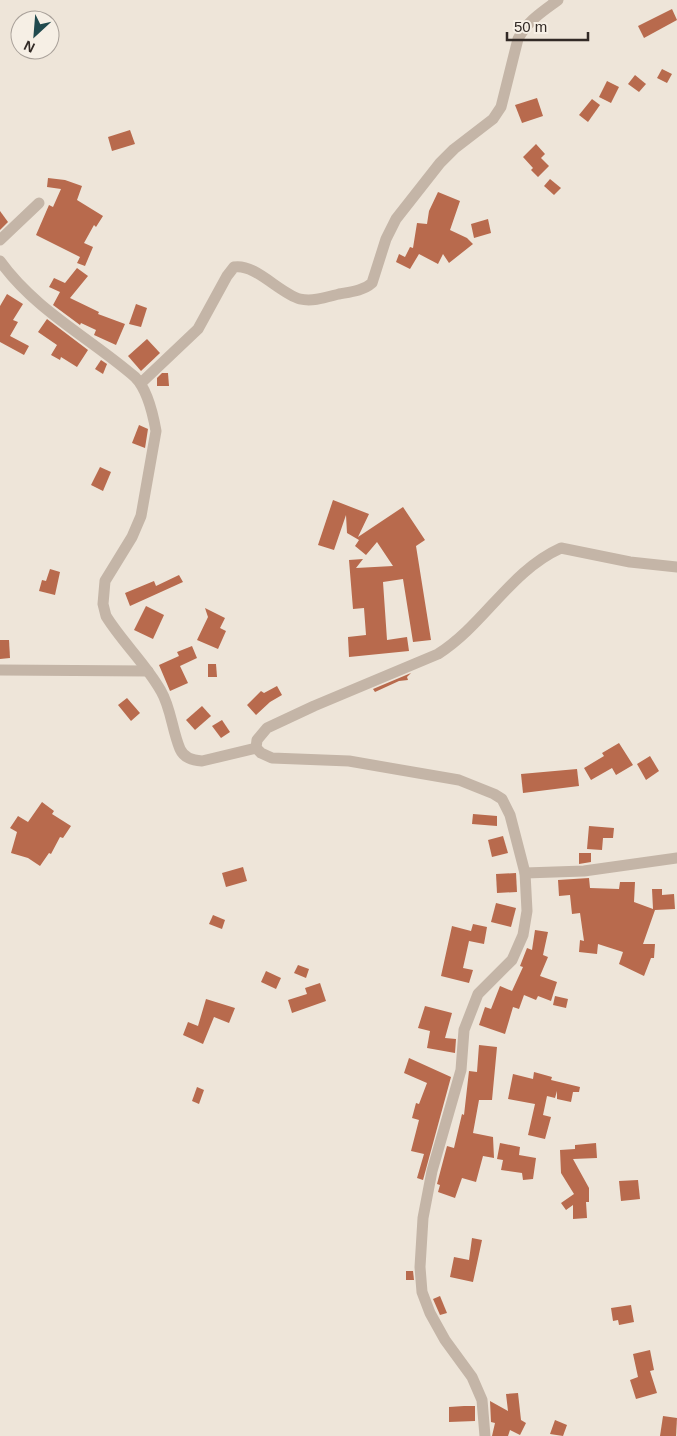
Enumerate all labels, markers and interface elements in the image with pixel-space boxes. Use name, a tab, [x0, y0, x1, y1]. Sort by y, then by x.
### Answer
north arrow	[10, 10, 60, 60]
scale bar	[507, 10, 588, 42]
text: 50 m	[514, 18, 547, 35]
text: N	[21, 37, 37, 56]

